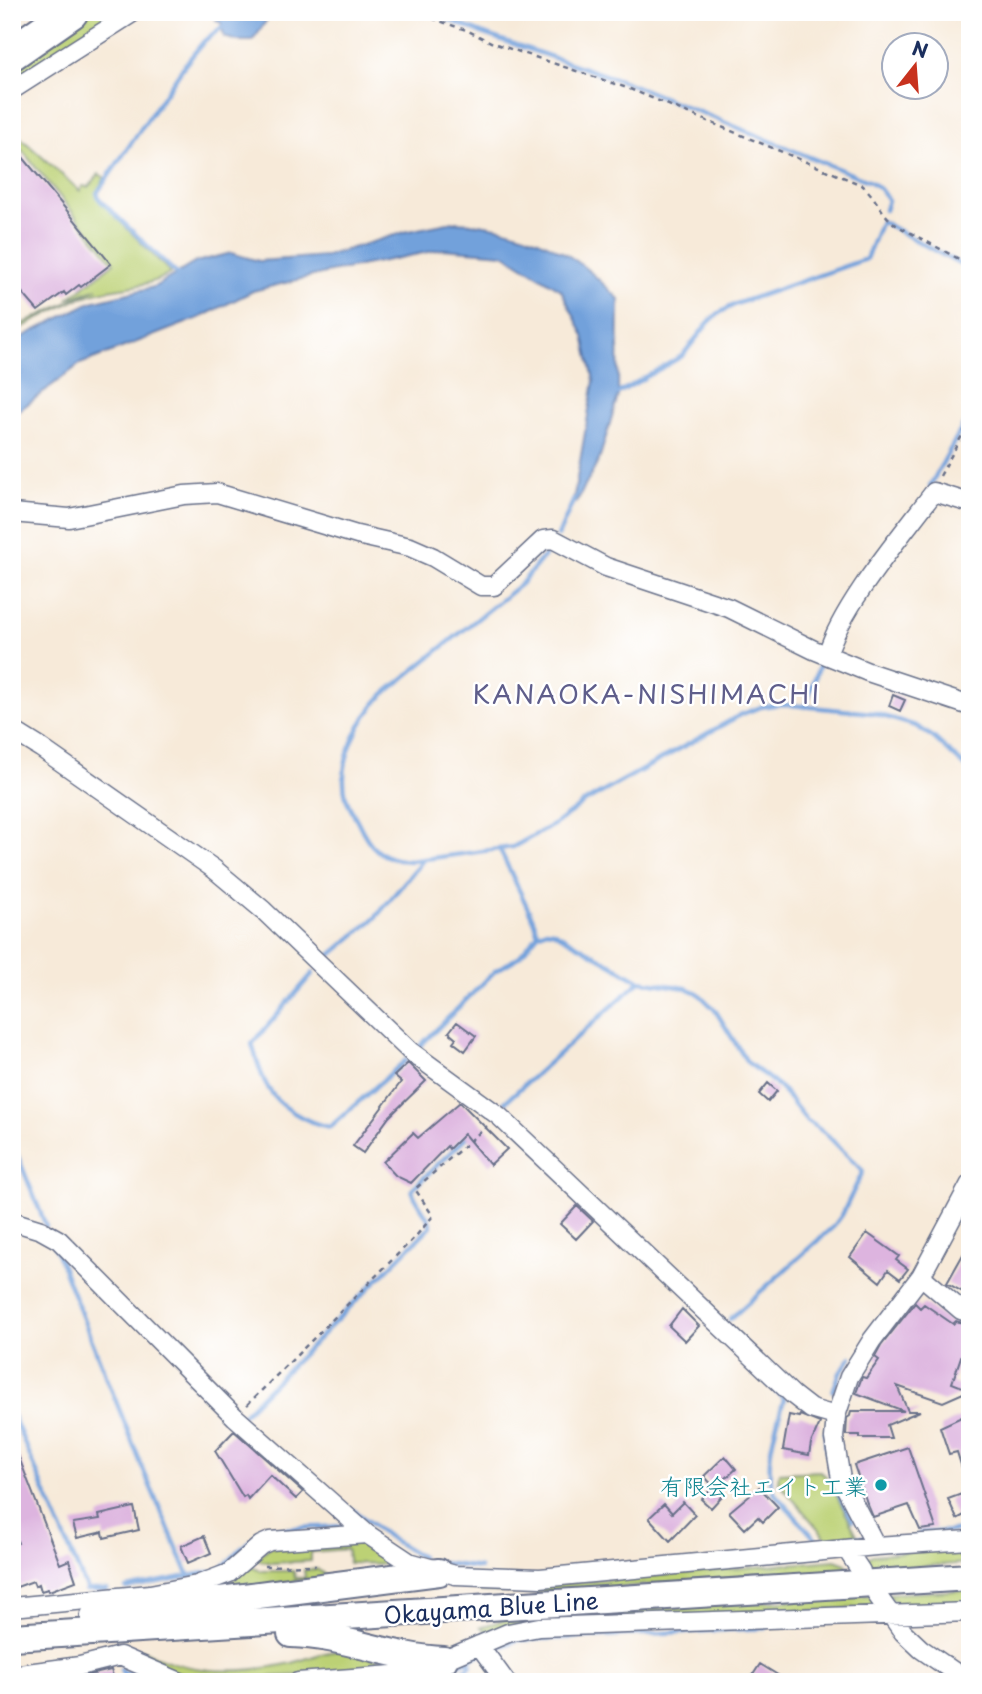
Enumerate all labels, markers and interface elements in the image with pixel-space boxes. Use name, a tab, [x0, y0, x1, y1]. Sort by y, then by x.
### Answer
north arrow	[880, 32, 950, 102]
text: N	[909, 33, 932, 64]
district label: KANAOKA-NISHIMACHI	[472, 674, 822, 713]
place label: 有限会社エイト工業	[660, 1468, 867, 1503]
marker: 有限会社エイト工業	[873, 1477, 889, 1493]
street label: Okayama Blue Line	[382, 1582, 600, 1632]

